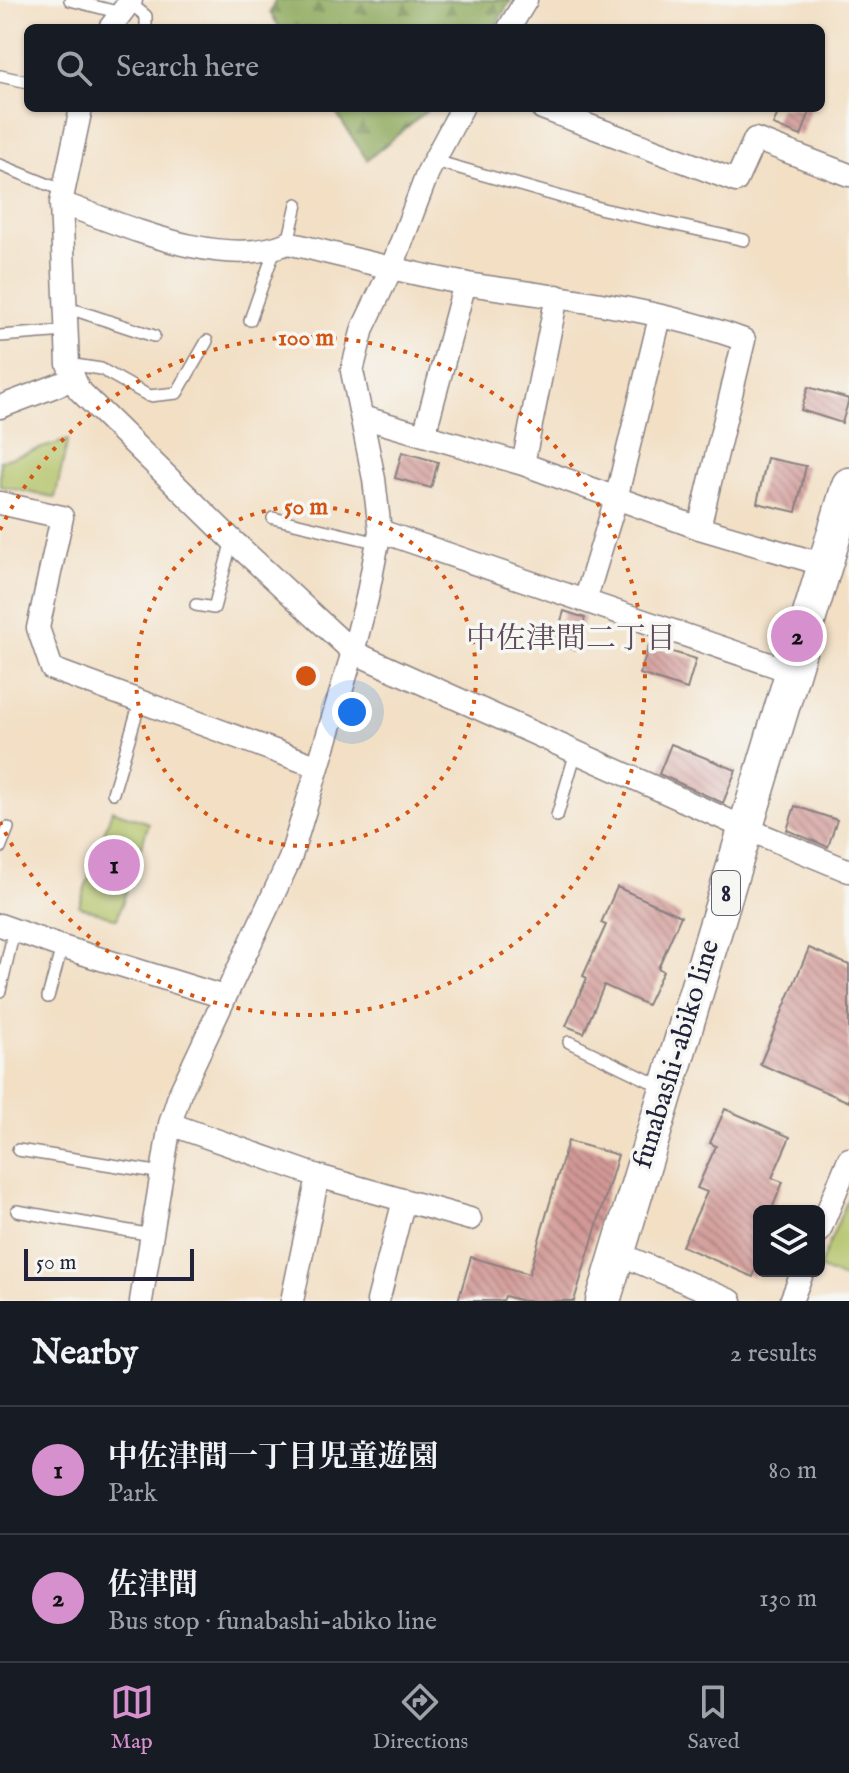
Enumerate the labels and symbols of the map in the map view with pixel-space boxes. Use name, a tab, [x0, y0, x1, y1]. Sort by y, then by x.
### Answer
text: 100 m	[278, 323, 335, 354]
text: 50 m	[284, 492, 329, 523]
pin: 2	[771, 606, 823, 666]
district label: 中佐津間二丁目	[466, 621, 676, 659]
centre of rings	[292, 662, 320, 690]
your location	[332, 692, 372, 732]
pin: 1	[88, 835, 140, 895]
road number: 8	[712, 871, 740, 915]
street label: funabashi-abiko line	[626, 935, 728, 1173]
scale bar	[24, 1245, 194, 1281]

